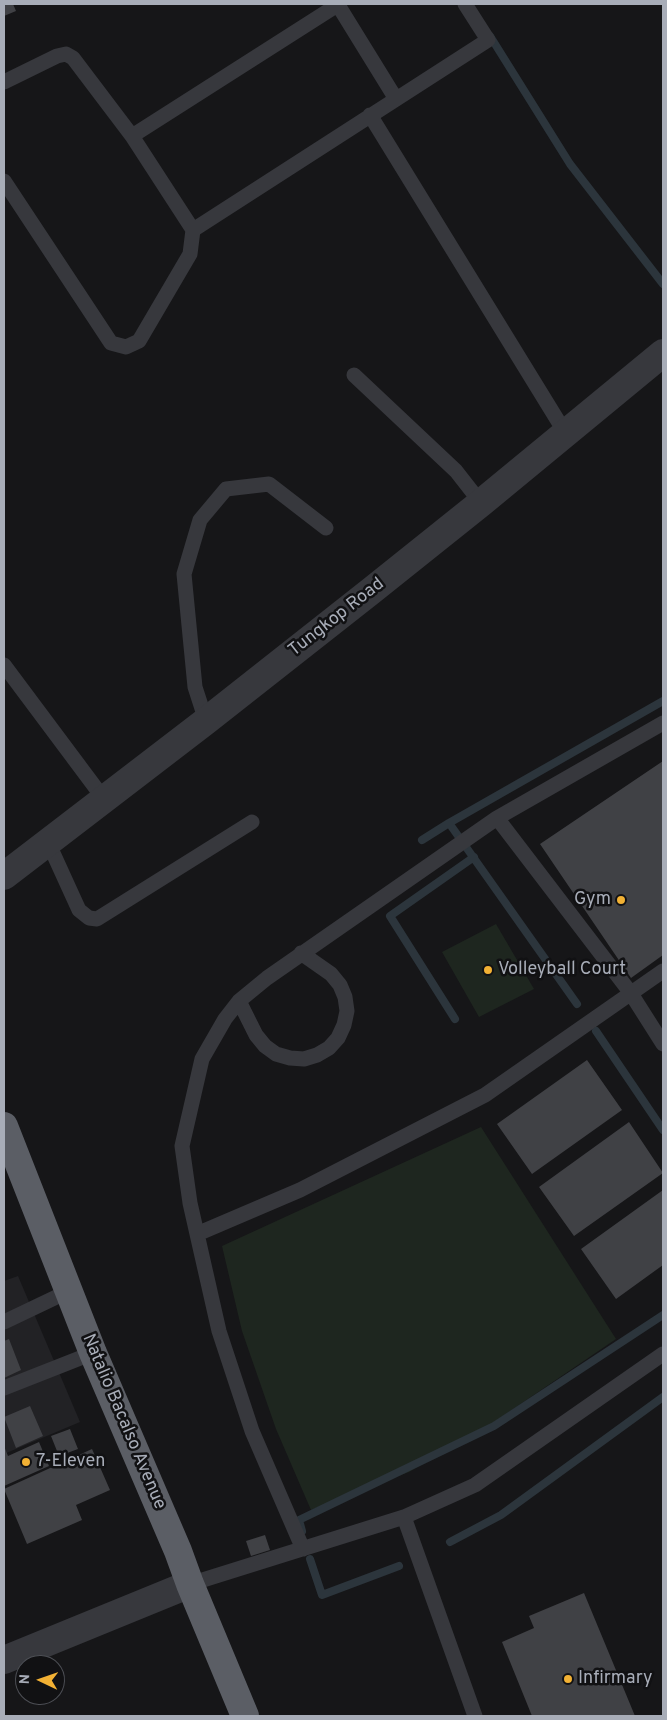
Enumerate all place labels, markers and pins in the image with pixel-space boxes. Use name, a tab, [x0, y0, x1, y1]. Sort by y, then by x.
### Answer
place label: Gym	[574, 889, 611, 911]
marker: Gym	[615, 894, 627, 906]
place label: Volleyball Court	[498, 959, 626, 981]
marker: Volleyball Court	[482, 964, 494, 976]
place label: 7-Eleven	[36, 1451, 105, 1473]
marker: 7-Eleven	[20, 1456, 32, 1468]
place label: Infirmary	[578, 1668, 652, 1690]
marker: Infirmary	[562, 1673, 574, 1685]

